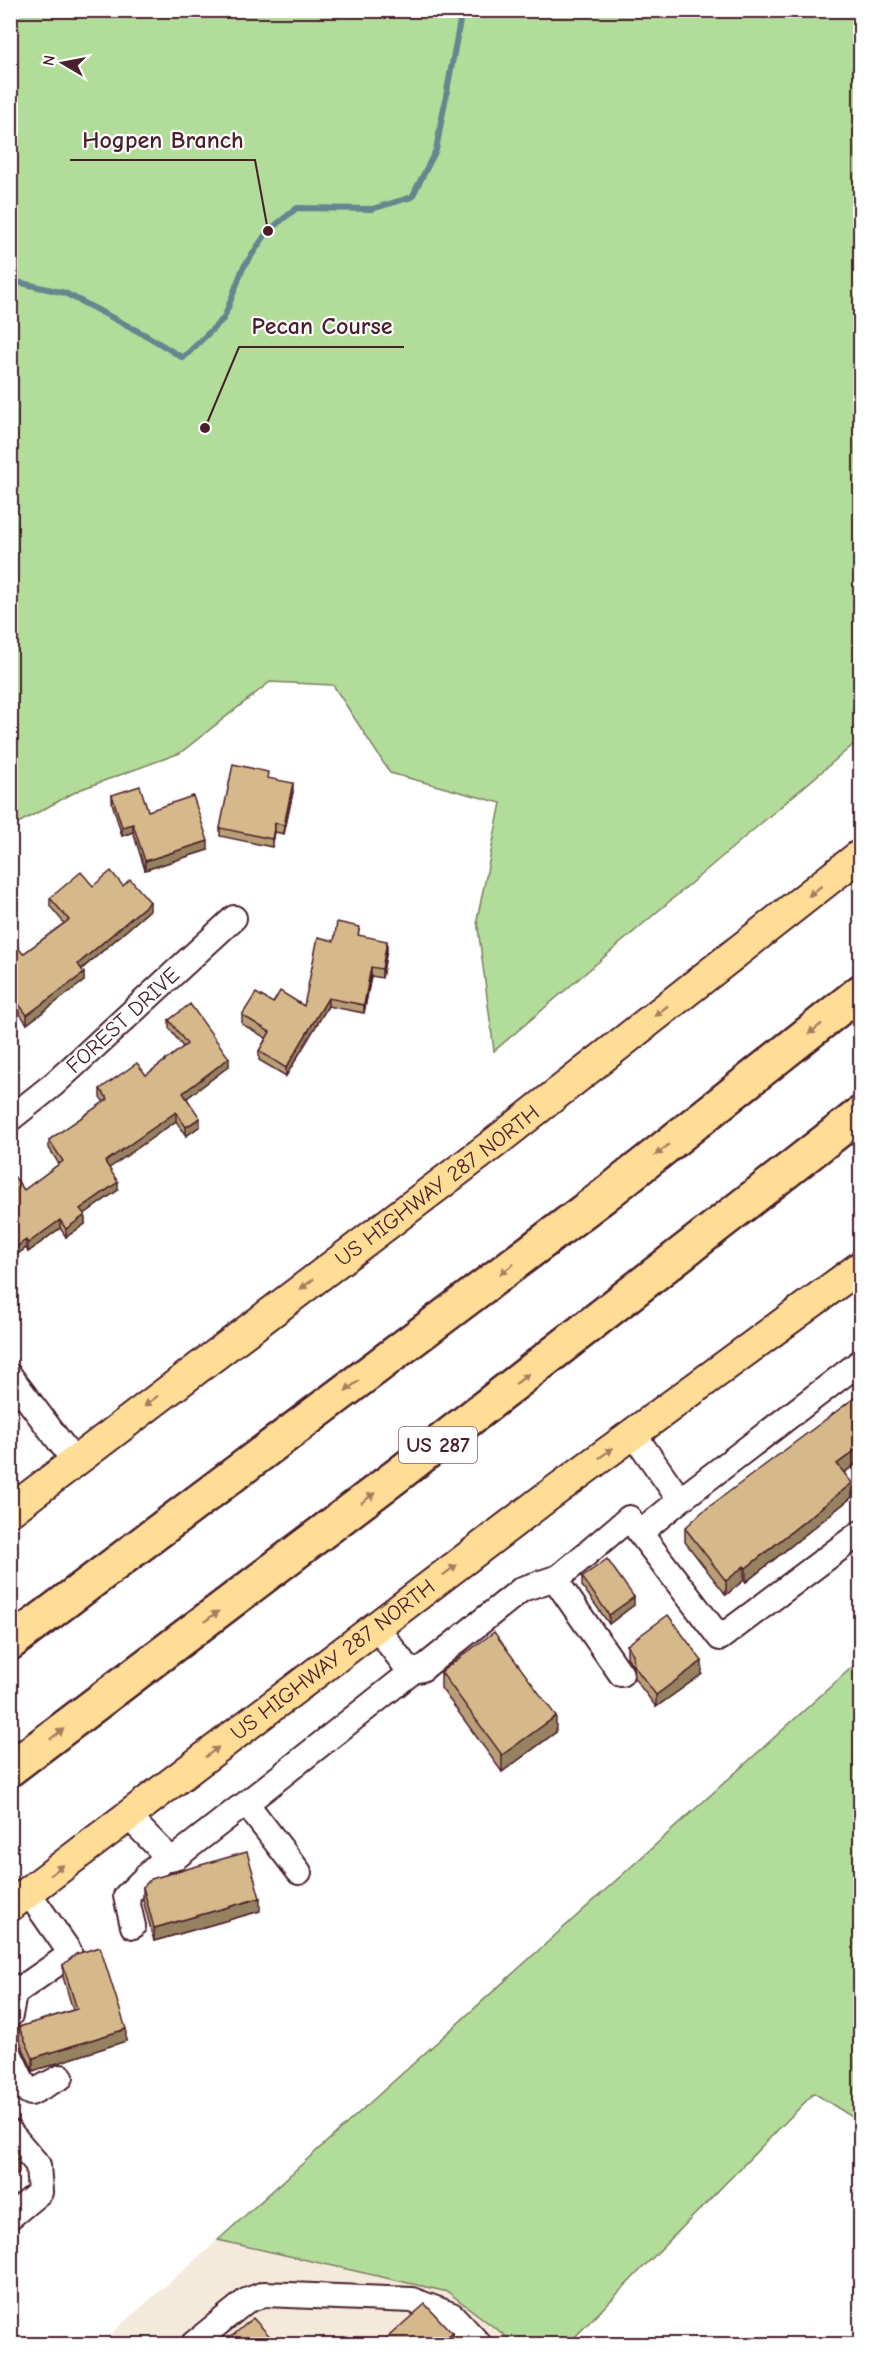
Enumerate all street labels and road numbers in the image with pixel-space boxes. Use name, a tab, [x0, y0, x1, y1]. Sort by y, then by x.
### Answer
street label: FOREST DRIVE	[61, 962, 185, 1079]
street label: US HIGHWAY 287 NORTH	[330, 1100, 545, 1272]
road number: US 287	[399, 1427, 477, 1463]
street label: US HIGHWAY 287 NORTH	[226, 1574, 440, 1746]

